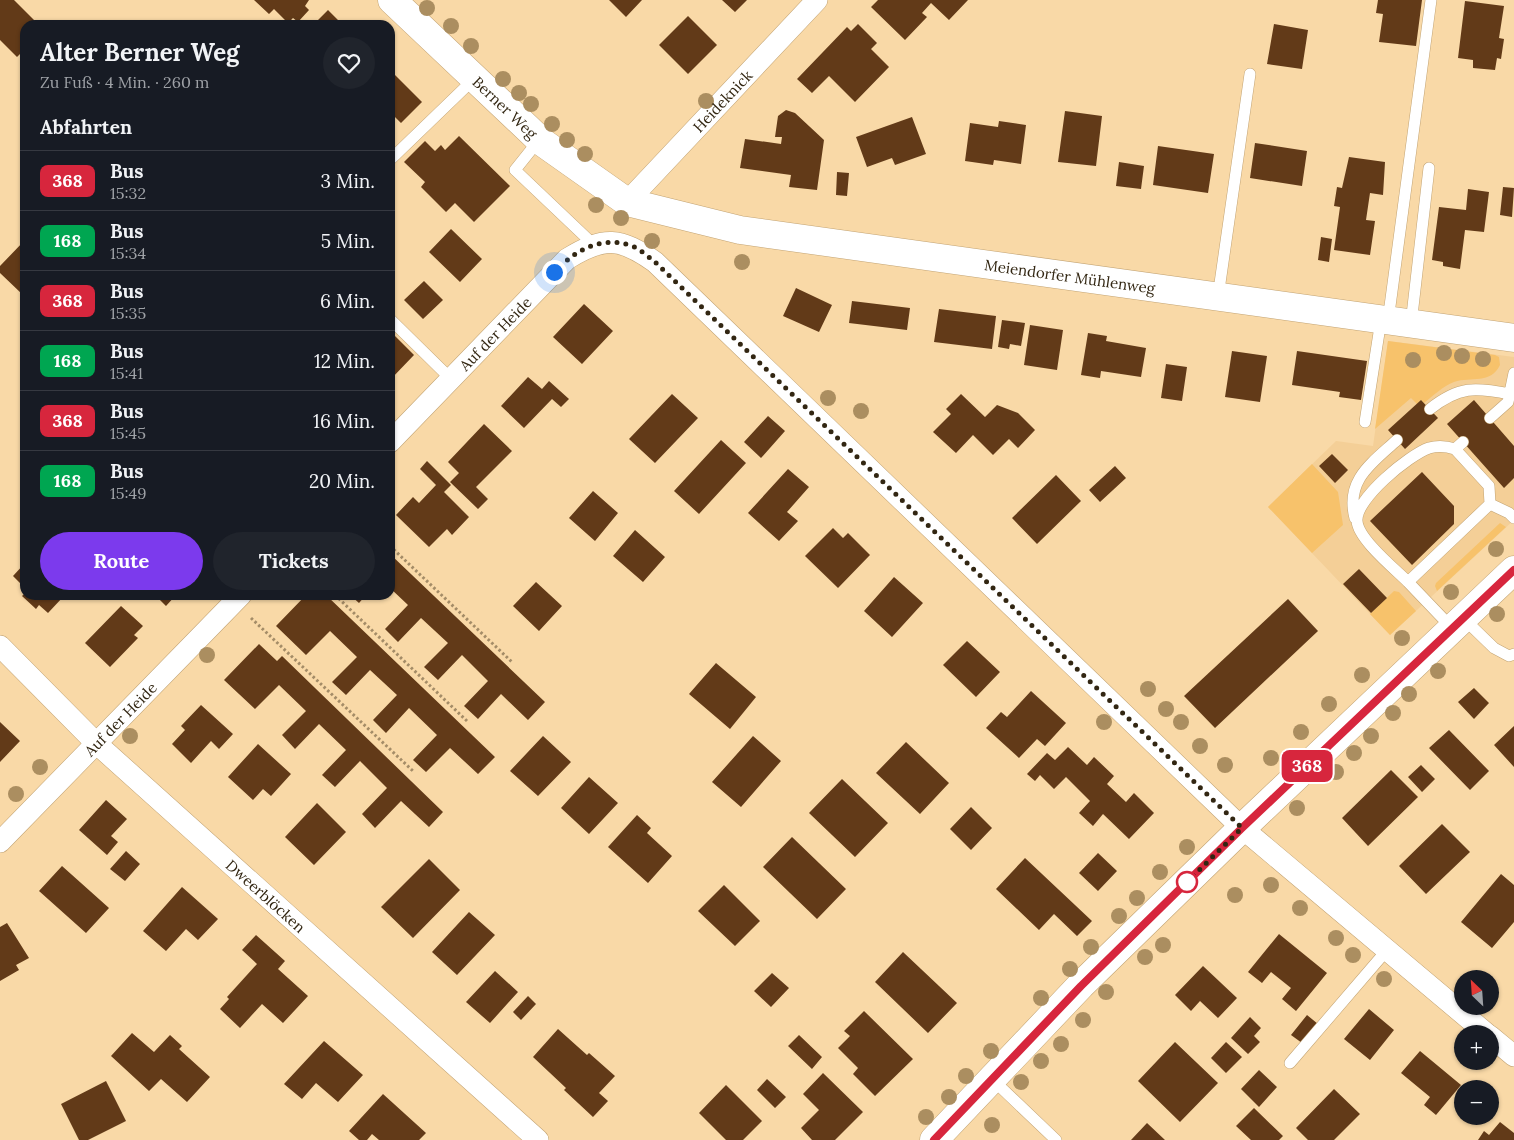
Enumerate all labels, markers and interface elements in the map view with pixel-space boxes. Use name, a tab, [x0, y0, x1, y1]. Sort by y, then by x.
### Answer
text: Alter Berner Weg	[40, 37, 239, 68]
button: heart	[323, 37, 375, 89]
street label: Heideknick	[688, 66, 756, 136]
text: Zu Fuß · 4 Min. · 260 m	[40, 72, 209, 92]
street label: Berner Weg	[469, 72, 542, 143]
text: Abfahrten	[40, 115, 132, 139]
text: Bus	[110, 159, 143, 183]
text: 368	[52, 169, 83, 192]
text: 3 Min.	[320, 169, 375, 193]
text: 15:32	[110, 183, 146, 203]
text: Bus	[110, 219, 143, 243]
text: 168	[54, 229, 81, 252]
text: 5 Min.	[321, 229, 375, 253]
text: 15:34	[110, 243, 146, 263]
street label: Meiendorfer Mühlenweg	[983, 255, 1157, 297]
your location	[542, 260, 567, 285]
text: Bus	[110, 279, 143, 303]
text: 368	[52, 289, 83, 312]
text: 6 Min.	[320, 289, 375, 313]
street label: Auf der Heide	[454, 292, 535, 375]
text: 15:35	[110, 303, 146, 323]
text: Bus	[110, 339, 143, 363]
text: 168	[54, 349, 81, 372]
text: 12 Min.	[314, 349, 375, 373]
text: 15:41	[110, 363, 143, 383]
text: Bus	[110, 399, 143, 423]
text: 368	[52, 409, 83, 432]
text: 16 Min.	[313, 409, 375, 433]
text: 15:45	[110, 423, 146, 443]
text: Bus	[110, 459, 143, 483]
text: 168	[54, 469, 81, 492]
text: 20 Min.	[309, 469, 375, 493]
text: 15:49	[110, 483, 146, 503]
button: Route	[40, 532, 203, 590]
button: Tickets	[213, 532, 375, 590]
street label: Auf der Heide	[79, 678, 160, 761]
line badge: 368	[1278, 750, 1336, 782]
text: 368	[1292, 754, 1322, 777]
street label: Dweerblöcken	[222, 855, 310, 936]
unlabelled marker	[1176, 871, 1198, 893]
north arrow	[1454, 970, 1499, 1015]
map controls	[1454, 970, 1499, 1125]
button: +	[1454, 1025, 1499, 1070]
button: −	[1454, 1080, 1499, 1125]

